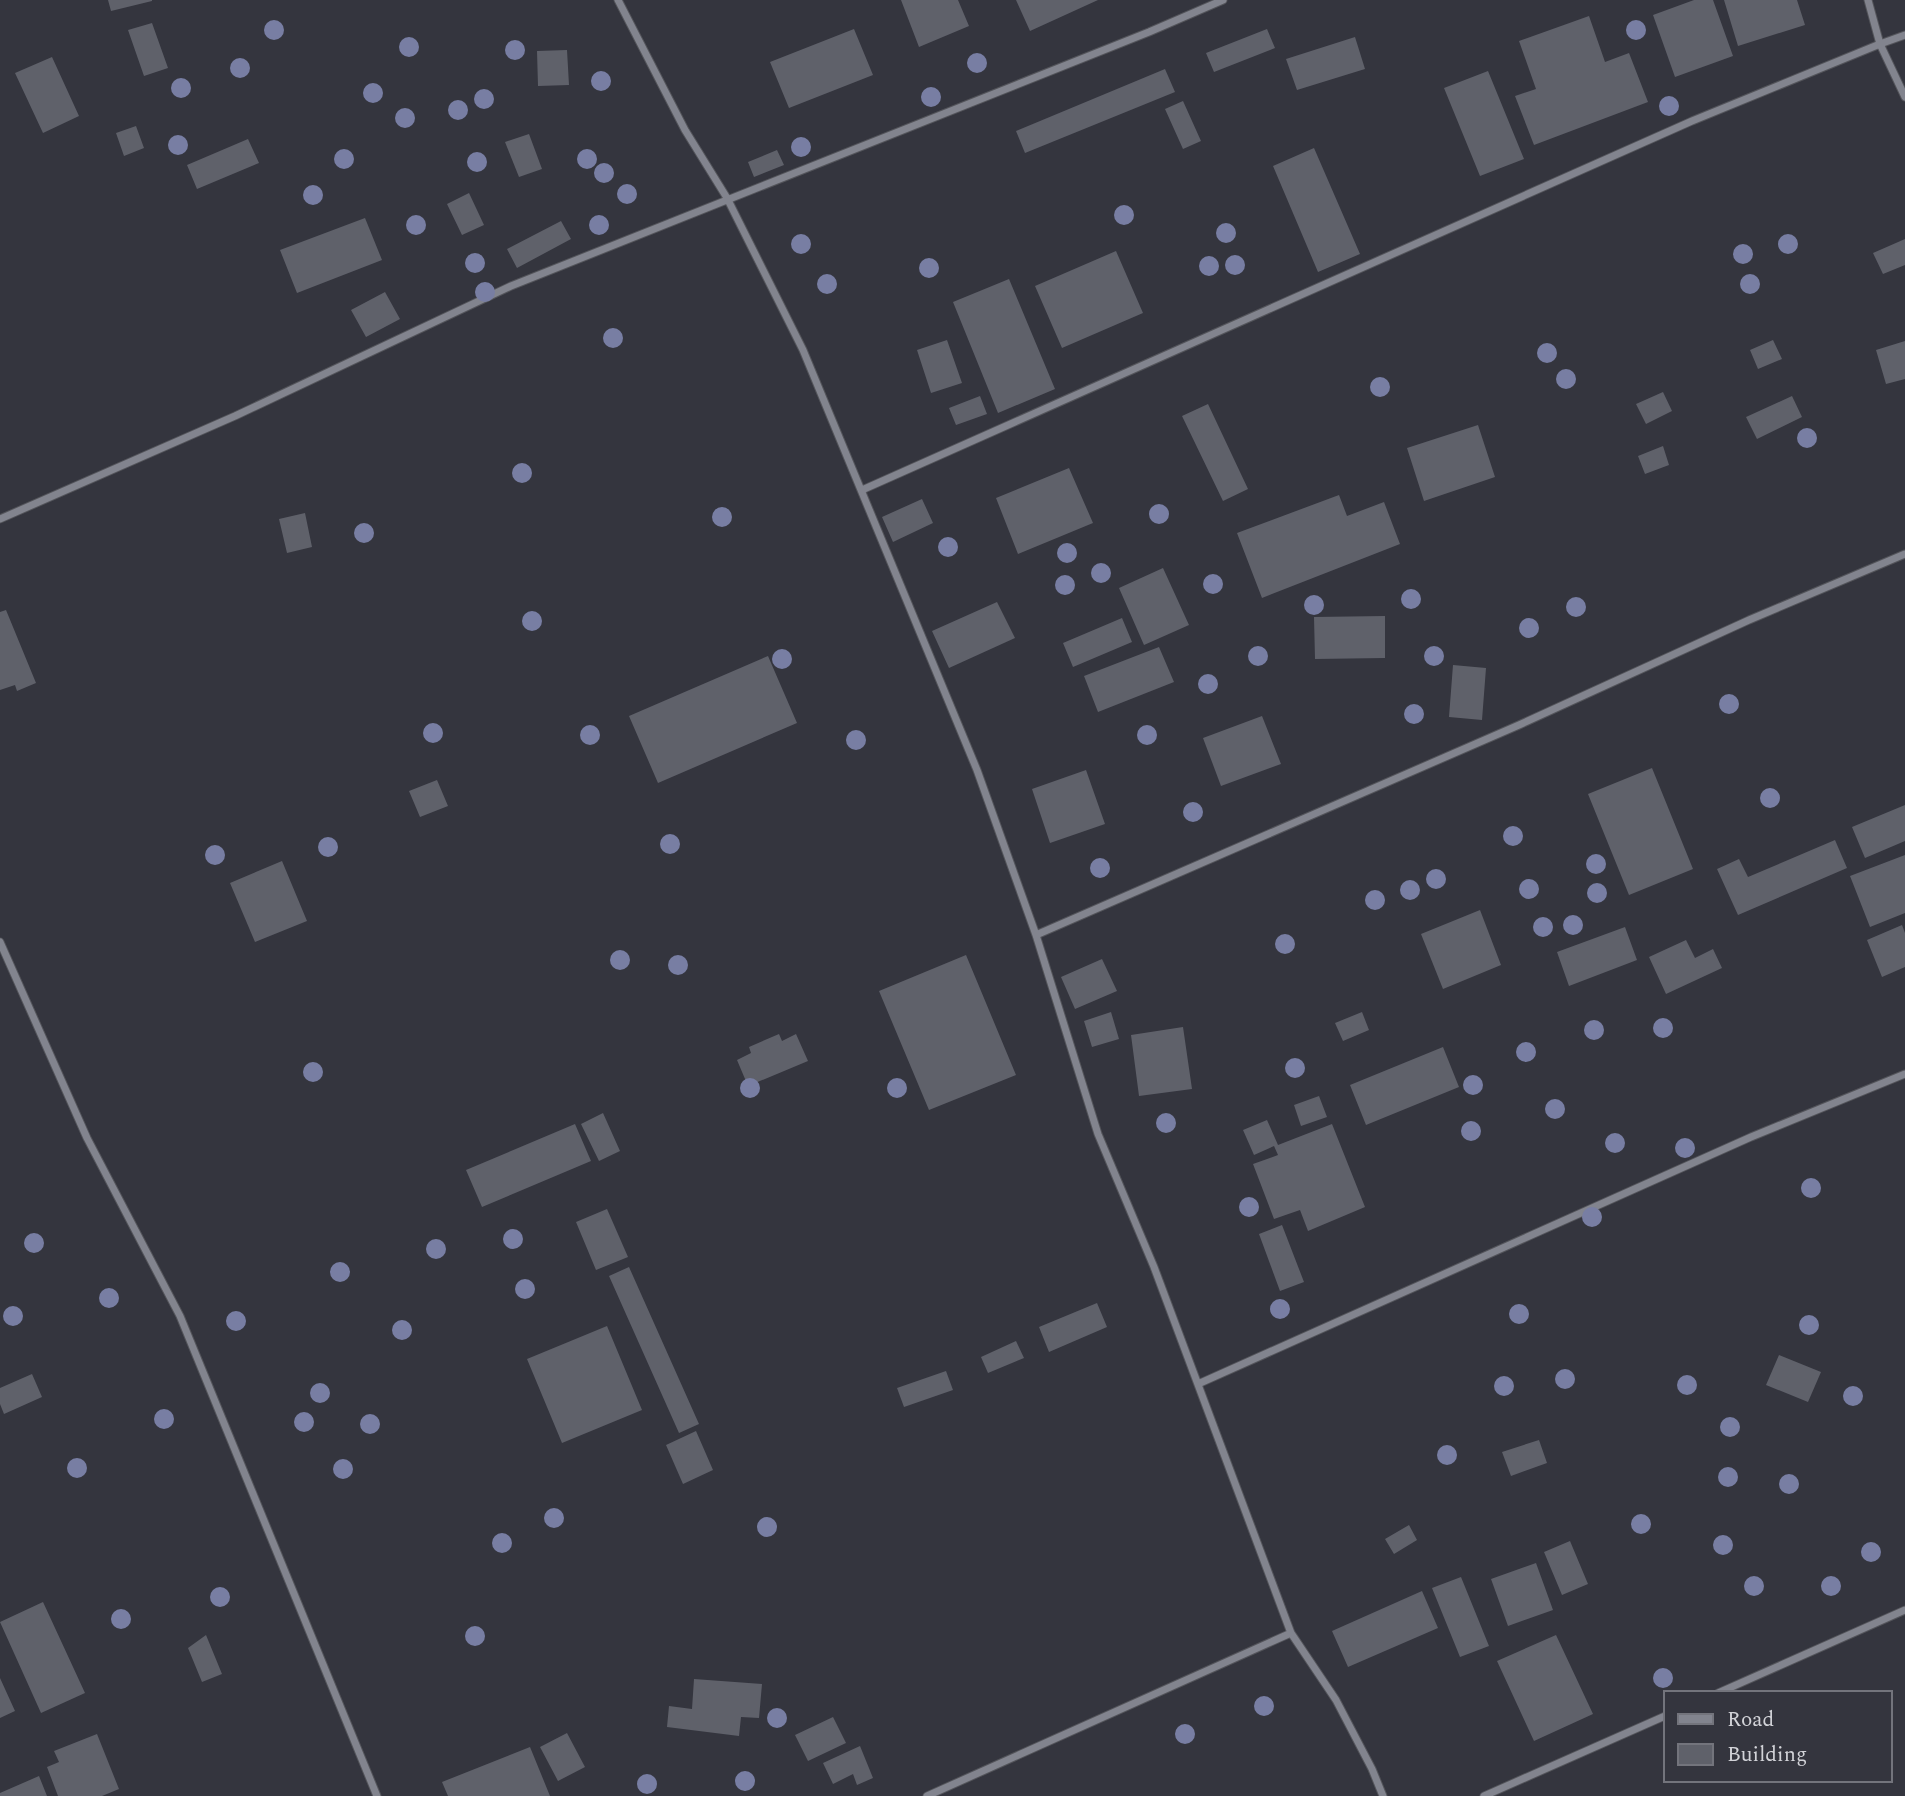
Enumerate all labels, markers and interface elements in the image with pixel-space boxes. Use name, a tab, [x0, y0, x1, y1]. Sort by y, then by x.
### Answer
legend	[1664, 1691, 1891, 1782]
text: Road	[1727, 1704, 1774, 1736]
text: Building	[1727, 1739, 1807, 1771]

